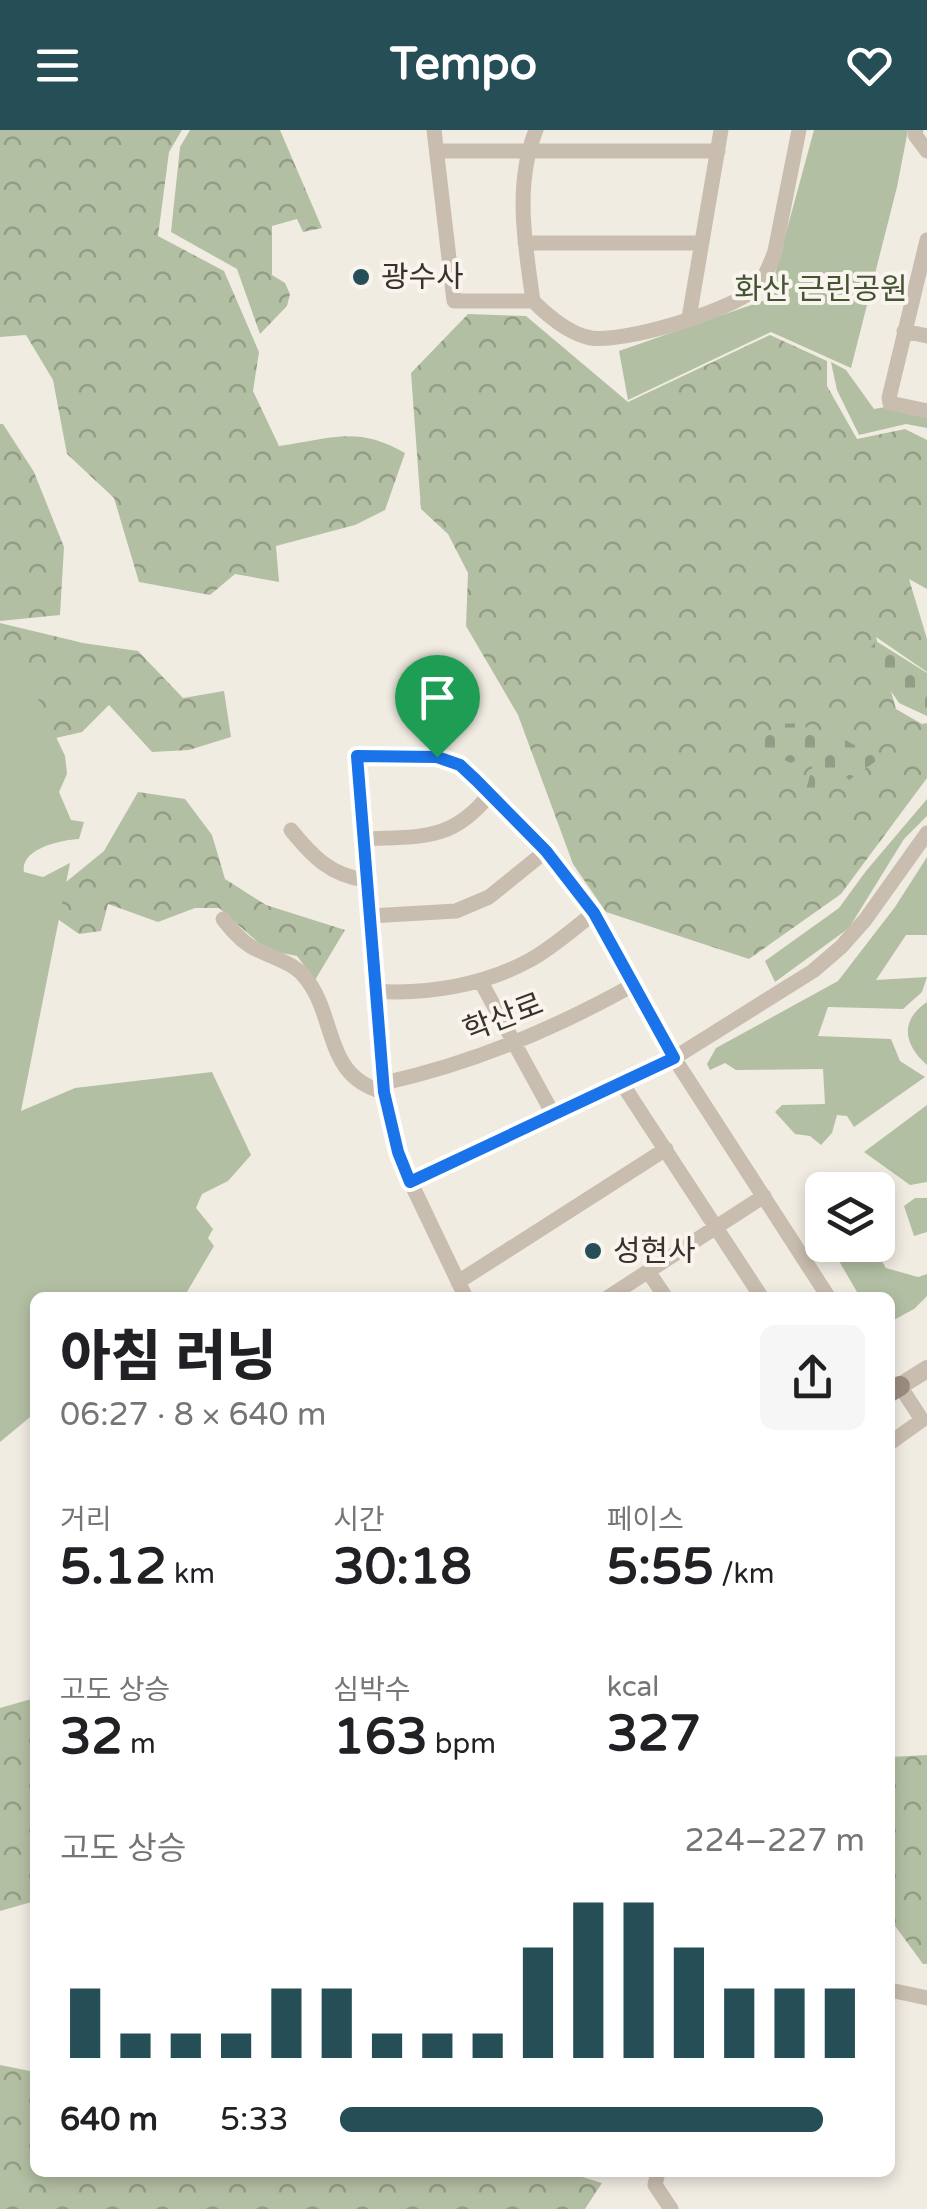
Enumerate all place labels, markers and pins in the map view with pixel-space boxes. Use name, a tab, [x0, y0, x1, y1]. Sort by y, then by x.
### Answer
place label: 광수사	[381, 259, 464, 296]
marker: 광수사	[350, 266, 372, 288]
pin	[395, 655, 480, 758]
place label: 성현사	[613, 1233, 696, 1270]
marker: 성현사	[582, 1240, 604, 1262]

